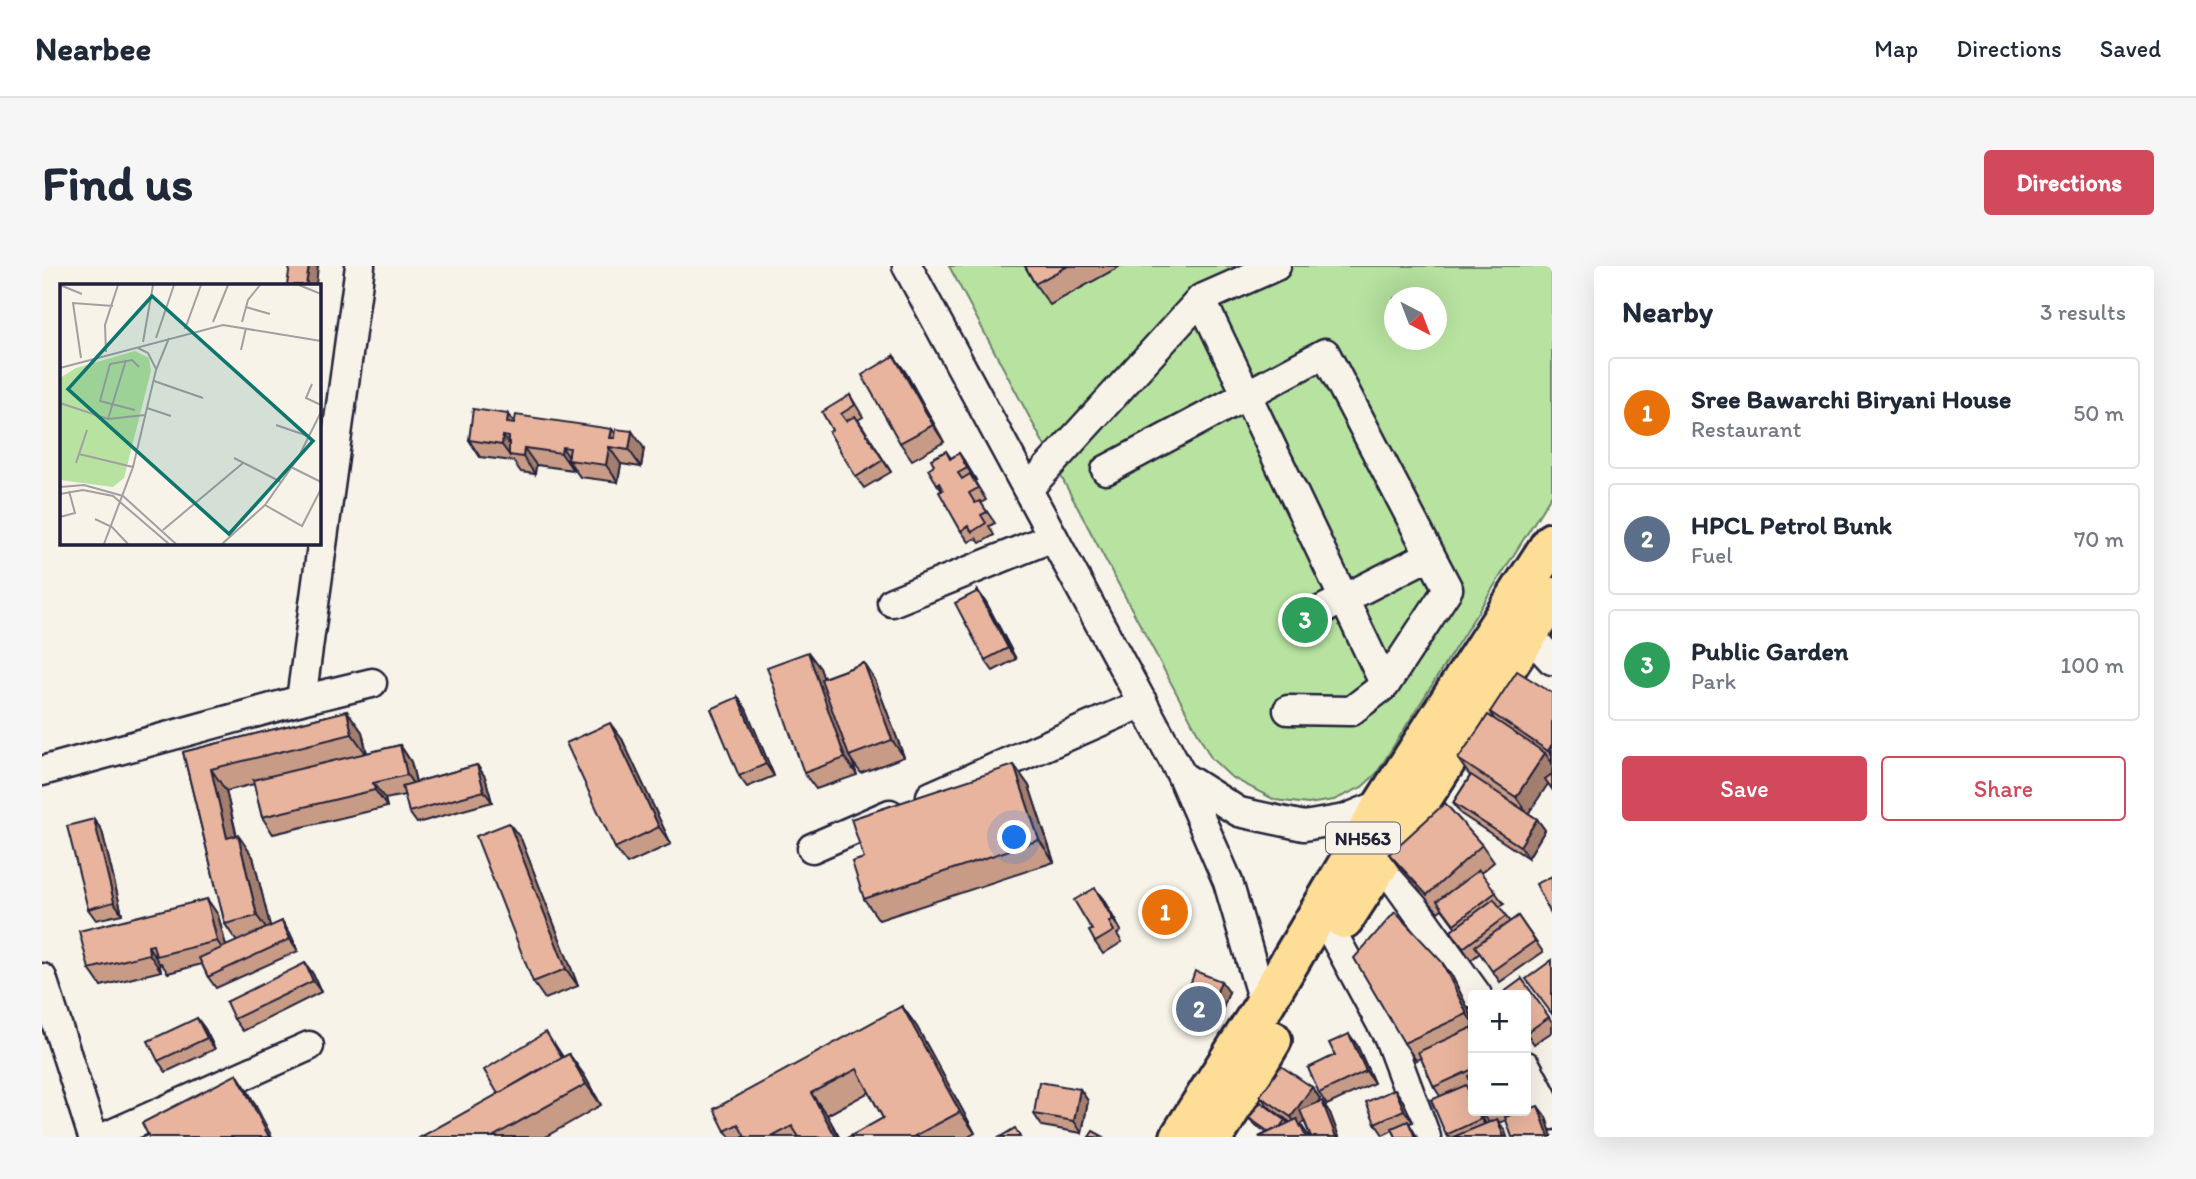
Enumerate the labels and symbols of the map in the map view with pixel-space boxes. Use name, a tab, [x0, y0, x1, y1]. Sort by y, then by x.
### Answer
inset map	[60, 284, 320, 544]
north arrow	[1384, 287, 1447, 350]
pin: 3	[1282, 594, 1328, 646]
your location	[997, 820, 1031, 854]
road number: NH563	[1326, 822, 1400, 853]
pin: 1	[1142, 886, 1188, 938]
pin: 2	[1176, 983, 1222, 1035]

